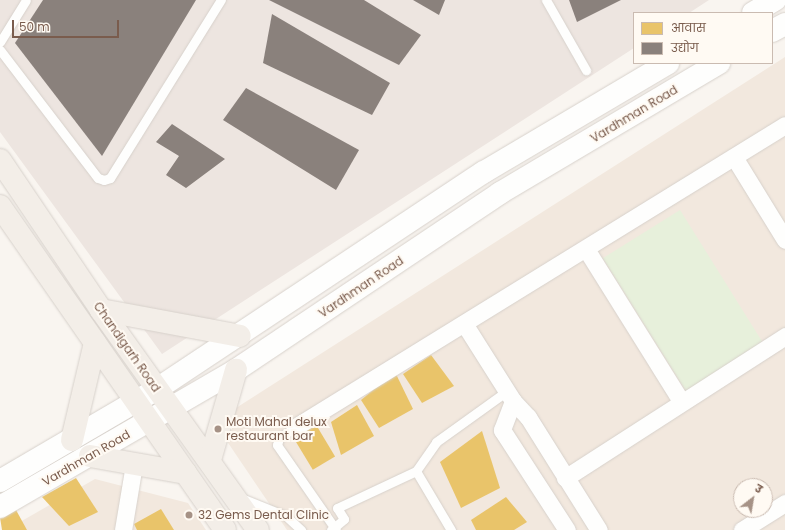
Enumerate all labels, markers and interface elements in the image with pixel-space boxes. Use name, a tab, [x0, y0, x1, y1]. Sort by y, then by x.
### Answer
scale bar	[14, 12, 121, 38]
legend	[633, 12, 773, 64]
text: 50 m	[19, 18, 50, 35]
text: आवास	[671, 19, 706, 36]
text: उद्योग	[671, 39, 699, 56]
street label: Vardhman Road	[588, 82, 680, 146]
street label: Vardhman Road	[316, 253, 406, 321]
street label: Chandigarh Road	[91, 299, 163, 395]
place label: Moti Mahal delux restaurant bar	[226, 415, 327, 443]
marker: Moti Mahal delux restaurant bar	[213, 424, 223, 434]
street label: Vardhman Road	[40, 427, 132, 489]
north arrow	[733, 478, 773, 518]
text: उ	[752, 480, 765, 497]
place label: 32 Gems Dental Clinic	[198, 508, 329, 522]
marker: 32 Gems Dental Clinic	[183, 509, 195, 521]

